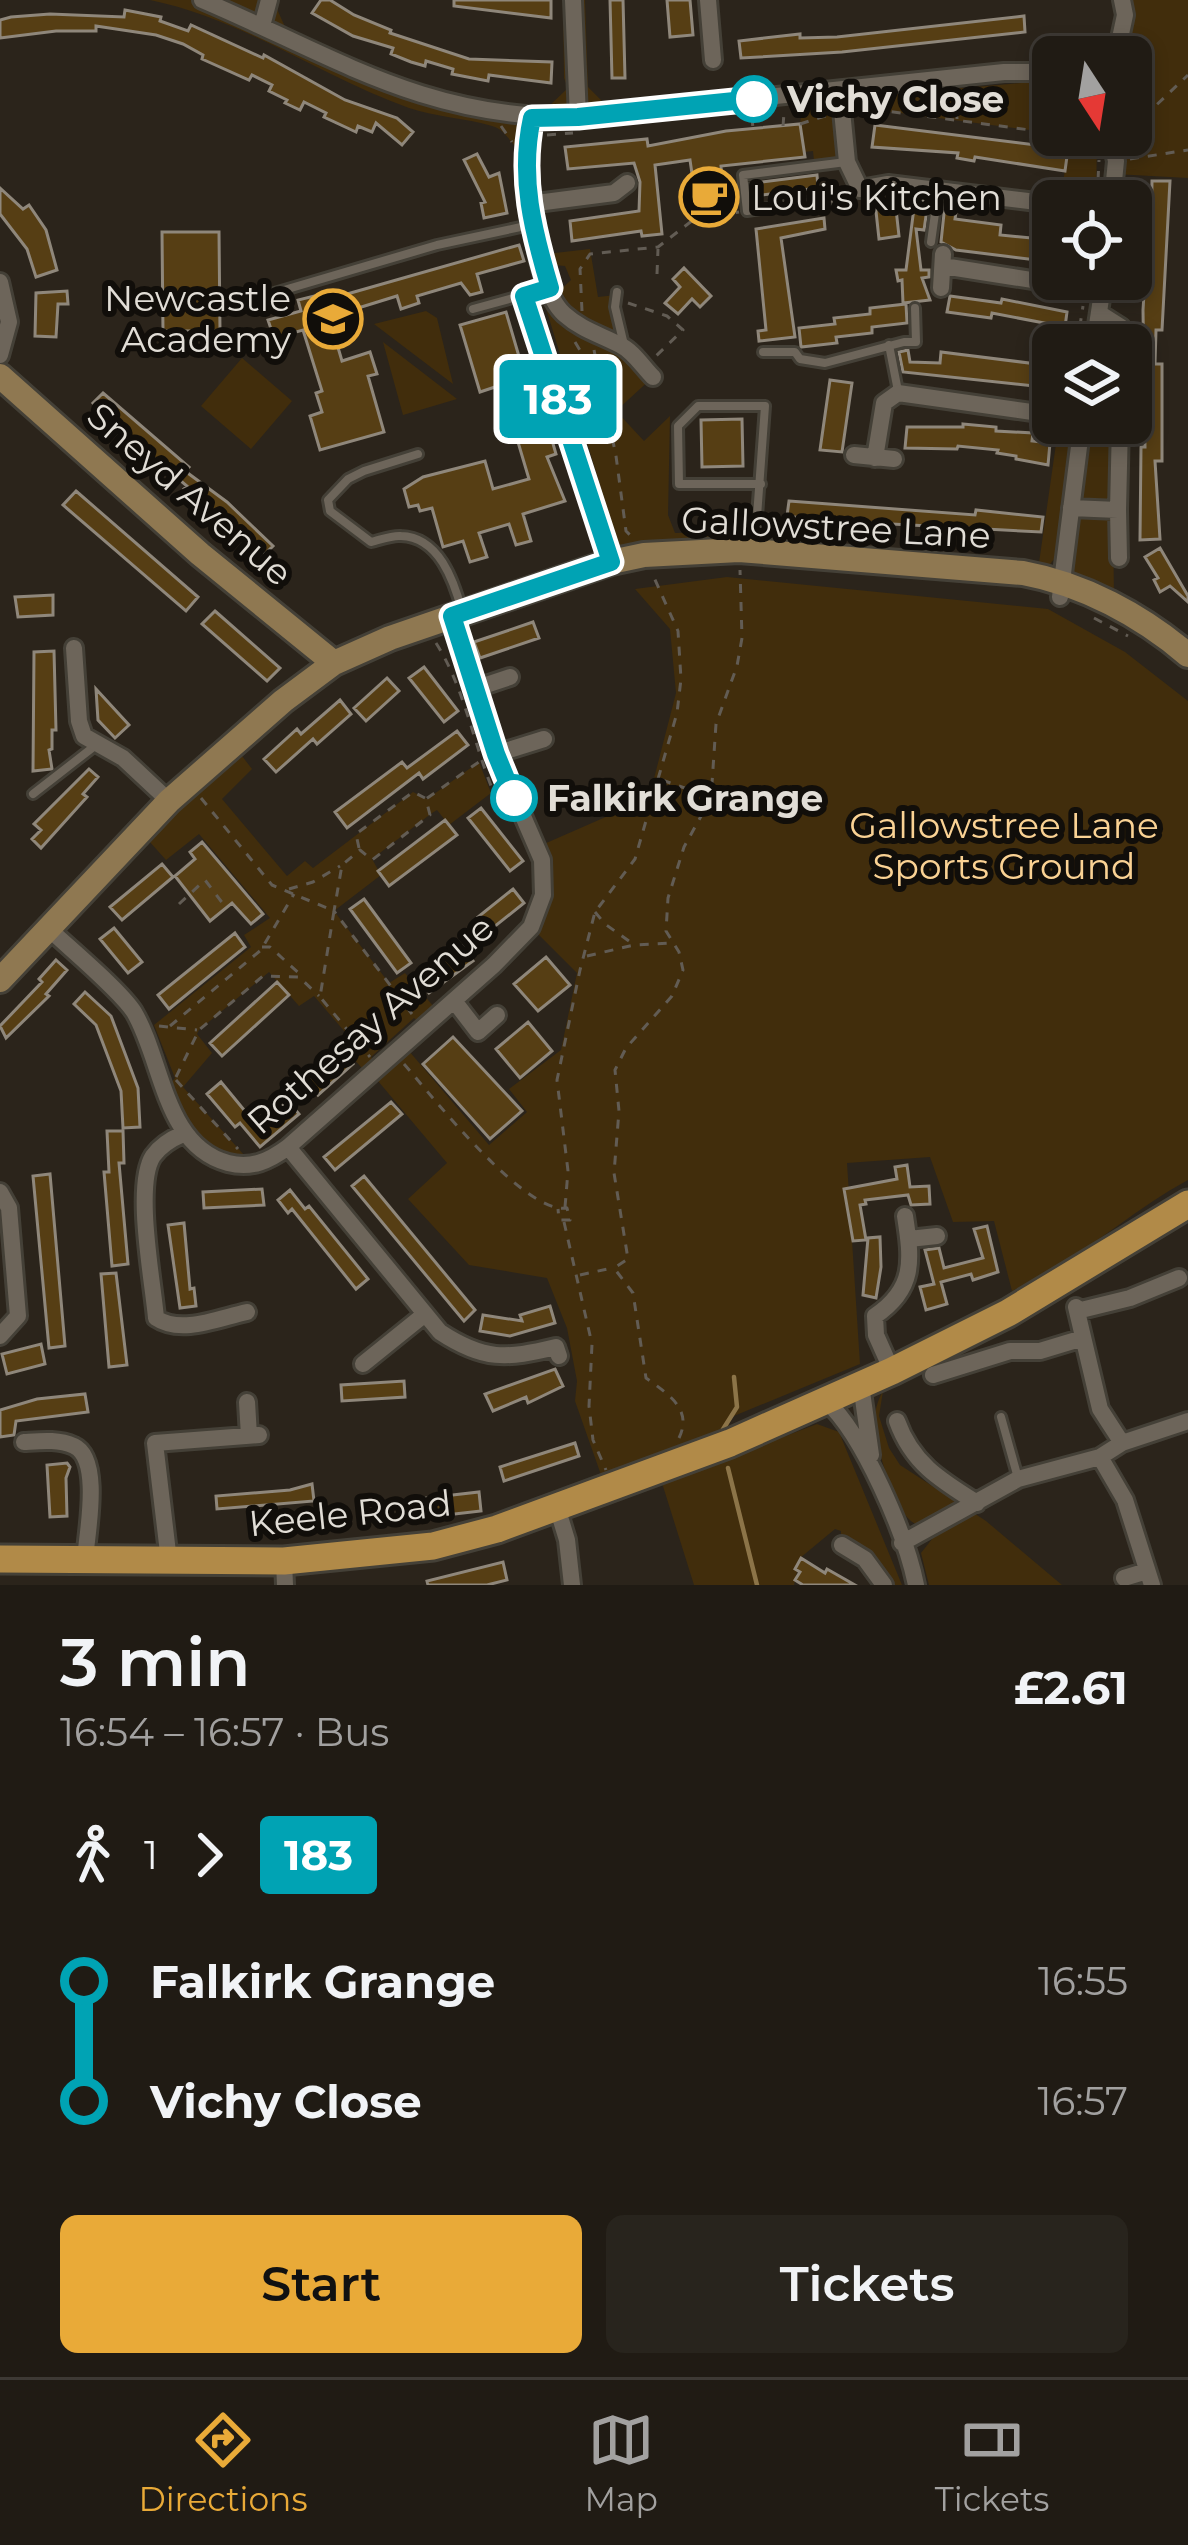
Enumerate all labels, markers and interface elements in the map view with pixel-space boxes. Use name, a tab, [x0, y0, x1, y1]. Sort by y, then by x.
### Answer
north arrow	[1032, 36, 1152, 156]
map controls	[1032, 36, 1152, 444]
marker: Vichy Close	[732, 77, 776, 121]
place label: Vichy Close	[786, 77, 1004, 121]
cafe icon: Loui's Kitchen	[678, 166, 740, 228]
place label: Loui's Kitchen	[751, 175, 1002, 219]
button: locate	[1032, 180, 1152, 300]
place label: Newcastle Academy	[104, 276, 291, 361]
school or university icon: Newcastle Academy	[302, 288, 364, 350]
button: layers	[1032, 324, 1152, 444]
line badge: 183	[489, 360, 627, 438]
text: 183	[523, 373, 593, 425]
street label: Sneyd Avenue	[79, 393, 301, 595]
street label: Gallowstree Lane	[680, 497, 992, 557]
marker: Falkirk Grange	[492, 776, 536, 820]
place label: Falkirk Grange	[547, 776, 823, 820]
park label: Gallowstree Lane Sports Ground	[849, 803, 1159, 888]
street label: Rothesay Avenue	[238, 905, 502, 1143]
street label: Keele Road	[247, 1480, 453, 1546]
text: 3 min	[60, 1622, 250, 1703]
text: £2.61	[1014, 1660, 1128, 1715]
text: 16:54 – 16:57 · Bus	[60, 1708, 389, 1756]
icon: walk	[60, 1822, 126, 1888]
icon: forward	[176, 1822, 242, 1888]
text: 183	[284, 1829, 353, 1881]
text: 1	[144, 1831, 158, 1879]
text: Falkirk Grange	[150, 1954, 495, 2009]
text: 16:55	[1038, 1957, 1128, 2005]
text: Vichy Close	[150, 2074, 422, 2129]
text: 16:57	[1037, 2077, 1128, 2125]
button: Start	[60, 2215, 582, 2353]
button: Tickets	[606, 2215, 1128, 2353]
tab: Directions	[138, 2407, 308, 2519]
tab: Map	[585, 2407, 658, 2519]
tab: Tickets	[935, 2407, 1049, 2519]

